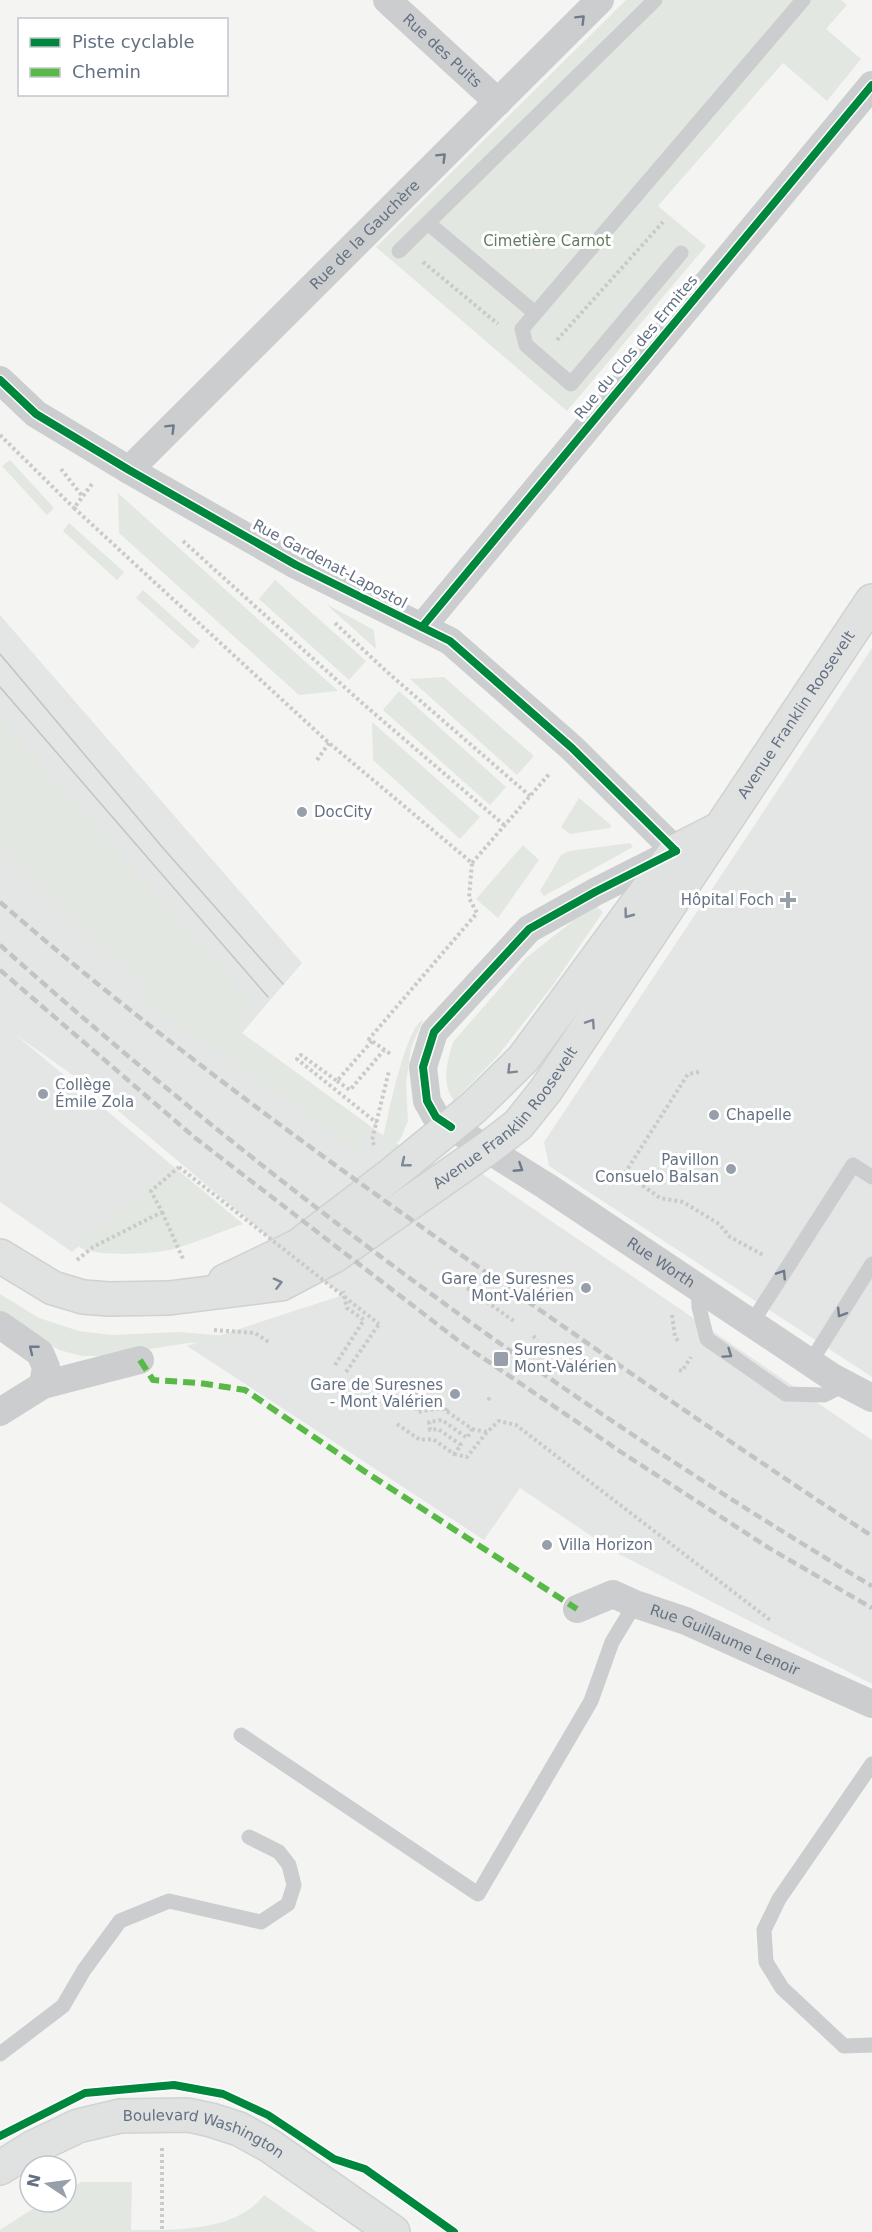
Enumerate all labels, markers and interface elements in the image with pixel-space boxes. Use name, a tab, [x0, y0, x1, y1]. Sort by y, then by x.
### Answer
street label: Rue des Puits	[399, 10, 486, 92]
one-way arrow	[573, 16, 584, 27]
legend	[18, 18, 228, 96]
text: Piste cyclable	[72, 31, 195, 52]
text: Chemin	[72, 61, 141, 82]
one-way arrow	[435, 154, 446, 165]
street label: Rue de la Gauchère	[306, 176, 423, 293]
park label: Cimetière Carnot	[483, 232, 611, 250]
street label: Rue du Clos des Ermites	[571, 271, 701, 422]
one-way arrow	[163, 425, 174, 436]
street label: Rue Gardenat-Lapostol	[250, 516, 410, 612]
street label: Avenue Franklin Roosevelt	[734, 627, 859, 802]
place label: DocCity	[314, 803, 372, 821]
marker: DocCity	[295, 805, 309, 819]
place label: Hôpital Foch	[681, 891, 774, 909]
marker: Hôpital Foch	[779, 891, 797, 909]
one-way arrow	[625, 908, 636, 919]
one-way arrow	[584, 1018, 595, 1029]
street label: Avenue Franklin Roosevelt	[430, 1043, 581, 1193]
one-way arrow	[507, 1063, 517, 1074]
place label: Collège Émile Zola	[55, 1076, 134, 1111]
marker: Collège Émile Zola	[36, 1087, 50, 1101]
place label: Chapelle	[726, 1106, 792, 1124]
marker: Chapelle	[707, 1108, 721, 1122]
place label: Pavillon Consuelo Balsan	[595, 1151, 719, 1186]
one-way arrow	[401, 1156, 412, 1167]
one-way arrow	[512, 1161, 523, 1172]
marker: Pavillon Consuelo Balsan	[724, 1162, 738, 1176]
street label: Rue Worth	[624, 1234, 698, 1292]
place label: Gare de Suresnes Mont-Valérien	[441, 1270, 574, 1305]
one-way arrow	[775, 1270, 786, 1281]
one-way arrow	[272, 1277, 282, 1290]
marker: Gare de Suresnes Mont-Valérien	[579, 1281, 593, 1295]
one-way arrow	[837, 1307, 848, 1318]
place label: Suresnes Mont-Valérien	[514, 1341, 617, 1376]
one-way arrow	[29, 1346, 40, 1357]
one-way arrow	[722, 1347, 733, 1358]
marker: Suresnes Mont-Valérien	[492, 1350, 510, 1368]
place label: Gare de Suresnes - Mont Valérien	[310, 1376, 443, 1411]
marker: Gare de Suresnes - Mont Valérien	[448, 1387, 462, 1401]
place label: Villa Horizon	[559, 1536, 653, 1554]
marker: Villa Horizon	[540, 1538, 554, 1552]
street label: Rue Guillaume Lenoir	[648, 1601, 803, 1680]
street label: Boulevard Washington	[122, 2106, 288, 2162]
north arrow	[18, 2154, 78, 2214]
text: N	[23, 2172, 45, 2189]

